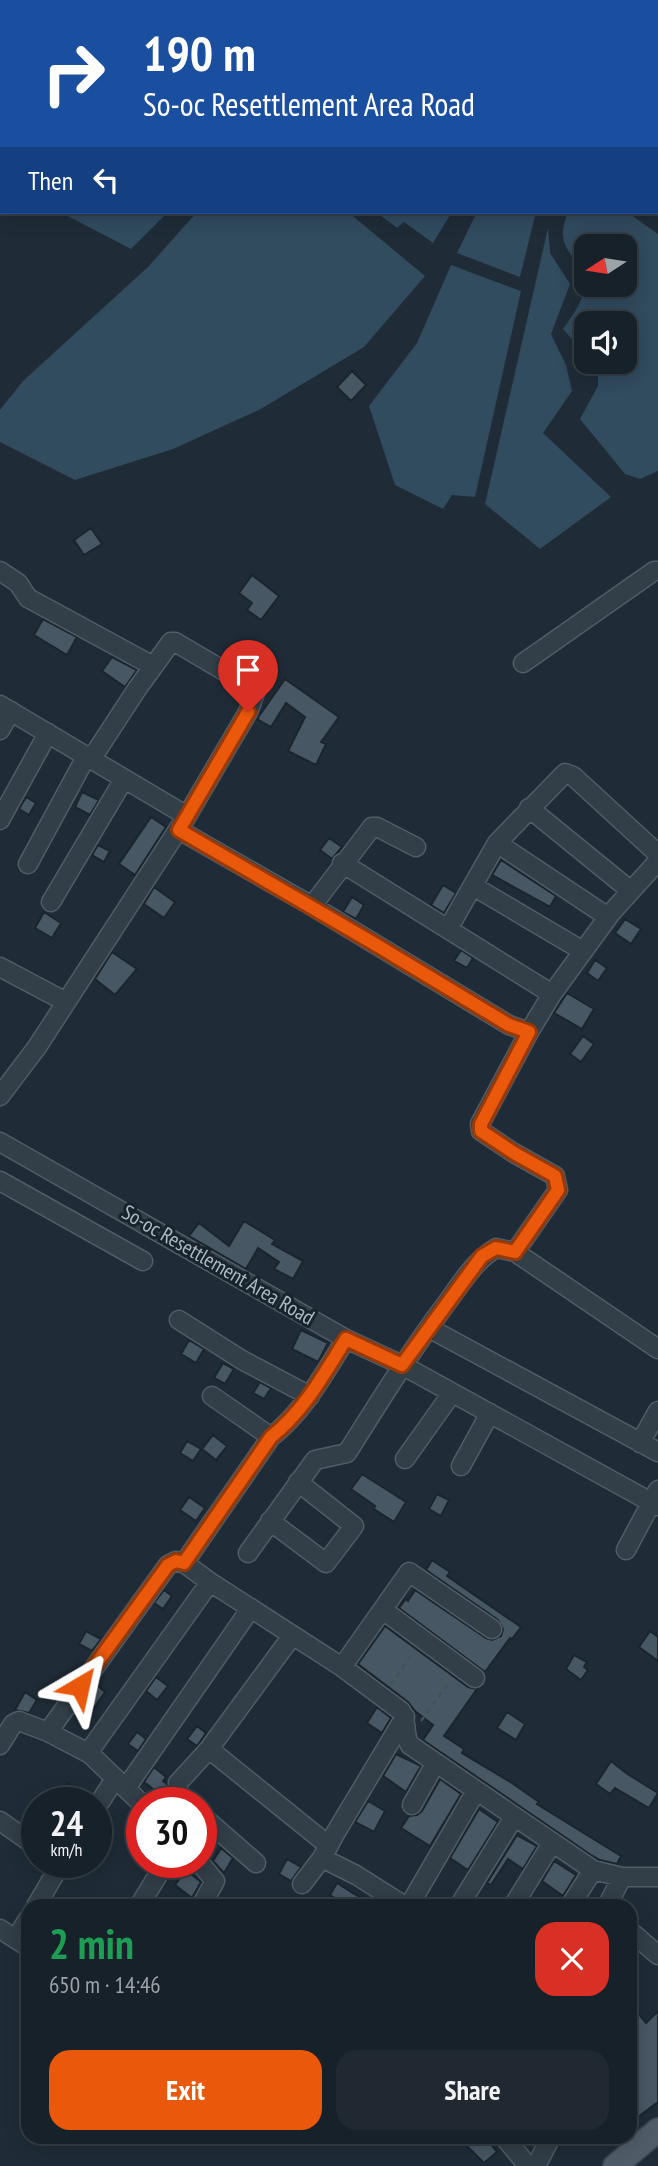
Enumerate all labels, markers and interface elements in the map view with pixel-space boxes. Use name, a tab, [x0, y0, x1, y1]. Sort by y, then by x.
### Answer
text: 190 m	[143, 21, 256, 85]
icon: right	[28, 28, 119, 119]
text: So-oc Resettlement Area Road	[143, 83, 475, 125]
icon: left	[87, 161, 125, 199]
text: Then	[28, 164, 73, 197]
north arrow	[574, 234, 637, 298]
map controls	[574, 234, 637, 374]
button: sound	[574, 311, 637, 374]
pin	[218, 640, 278, 712]
icon: arrive	[229, 651, 267, 689]
street label: So-oc Resettlement Area Road	[117, 1198, 319, 1331]
position arrow	[43, 1649, 117, 1723]
speed limit sign: 30	[126, 1787, 217, 1878]
text: 24	[50, 1800, 83, 1846]
text: km/h	[51, 1838, 82, 1861]
text: 2 min	[49, 1916, 134, 1971]
button: close	[535, 1922, 609, 1996]
text: 650 m · 14:46	[49, 1970, 161, 1999]
button: Exit	[49, 2050, 322, 2130]
button: Share	[336, 2050, 609, 2130]

